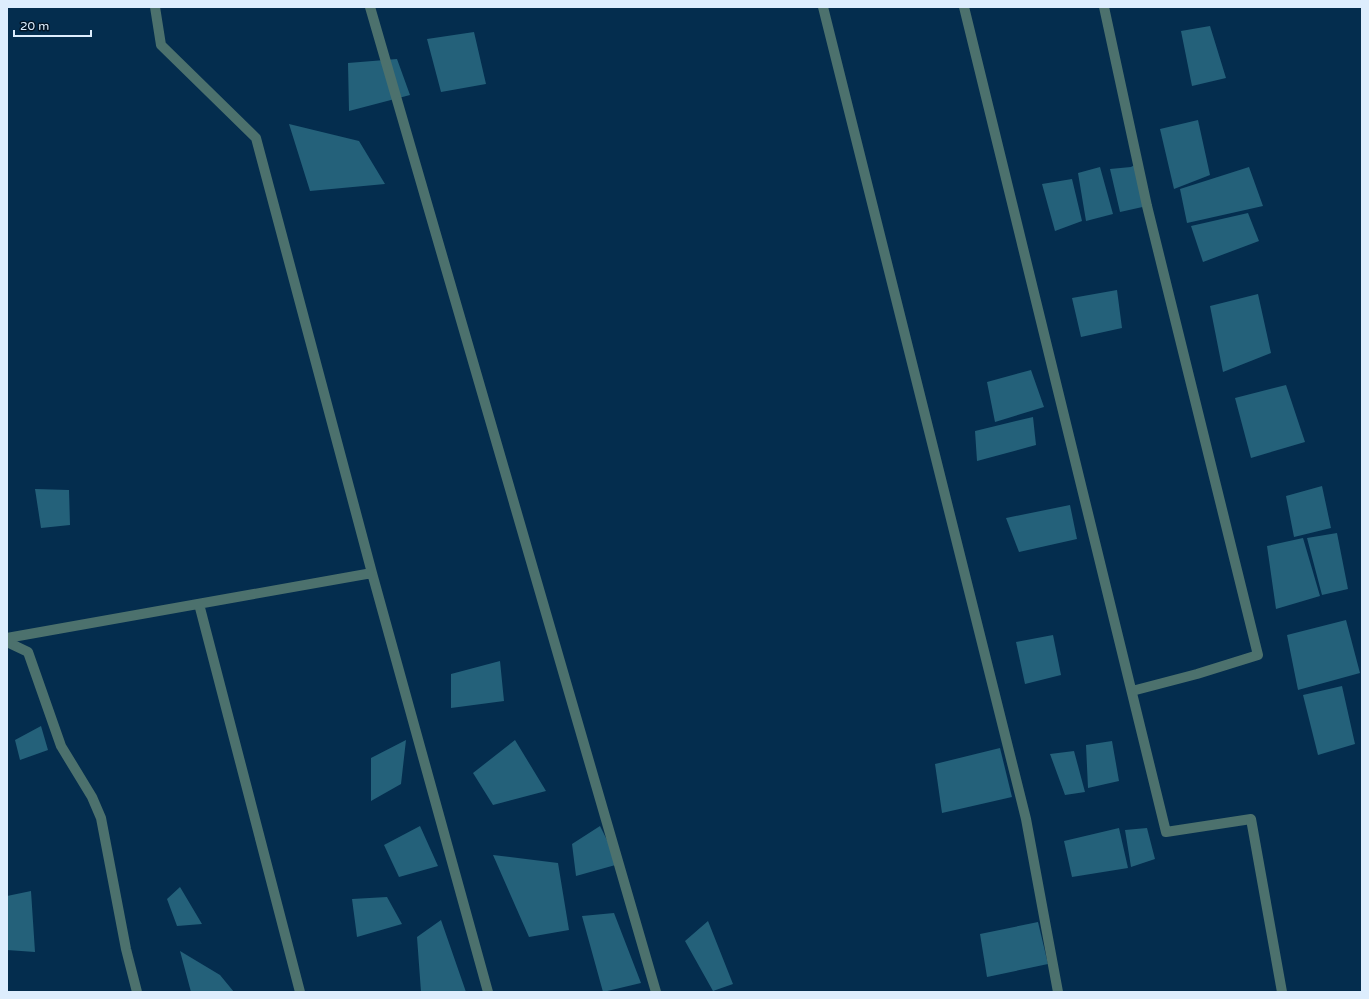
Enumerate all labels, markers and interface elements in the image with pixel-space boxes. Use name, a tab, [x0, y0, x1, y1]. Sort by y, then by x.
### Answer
scale bar	[14, 12, 91, 38]
text: 20 m	[20, 19, 49, 33]

